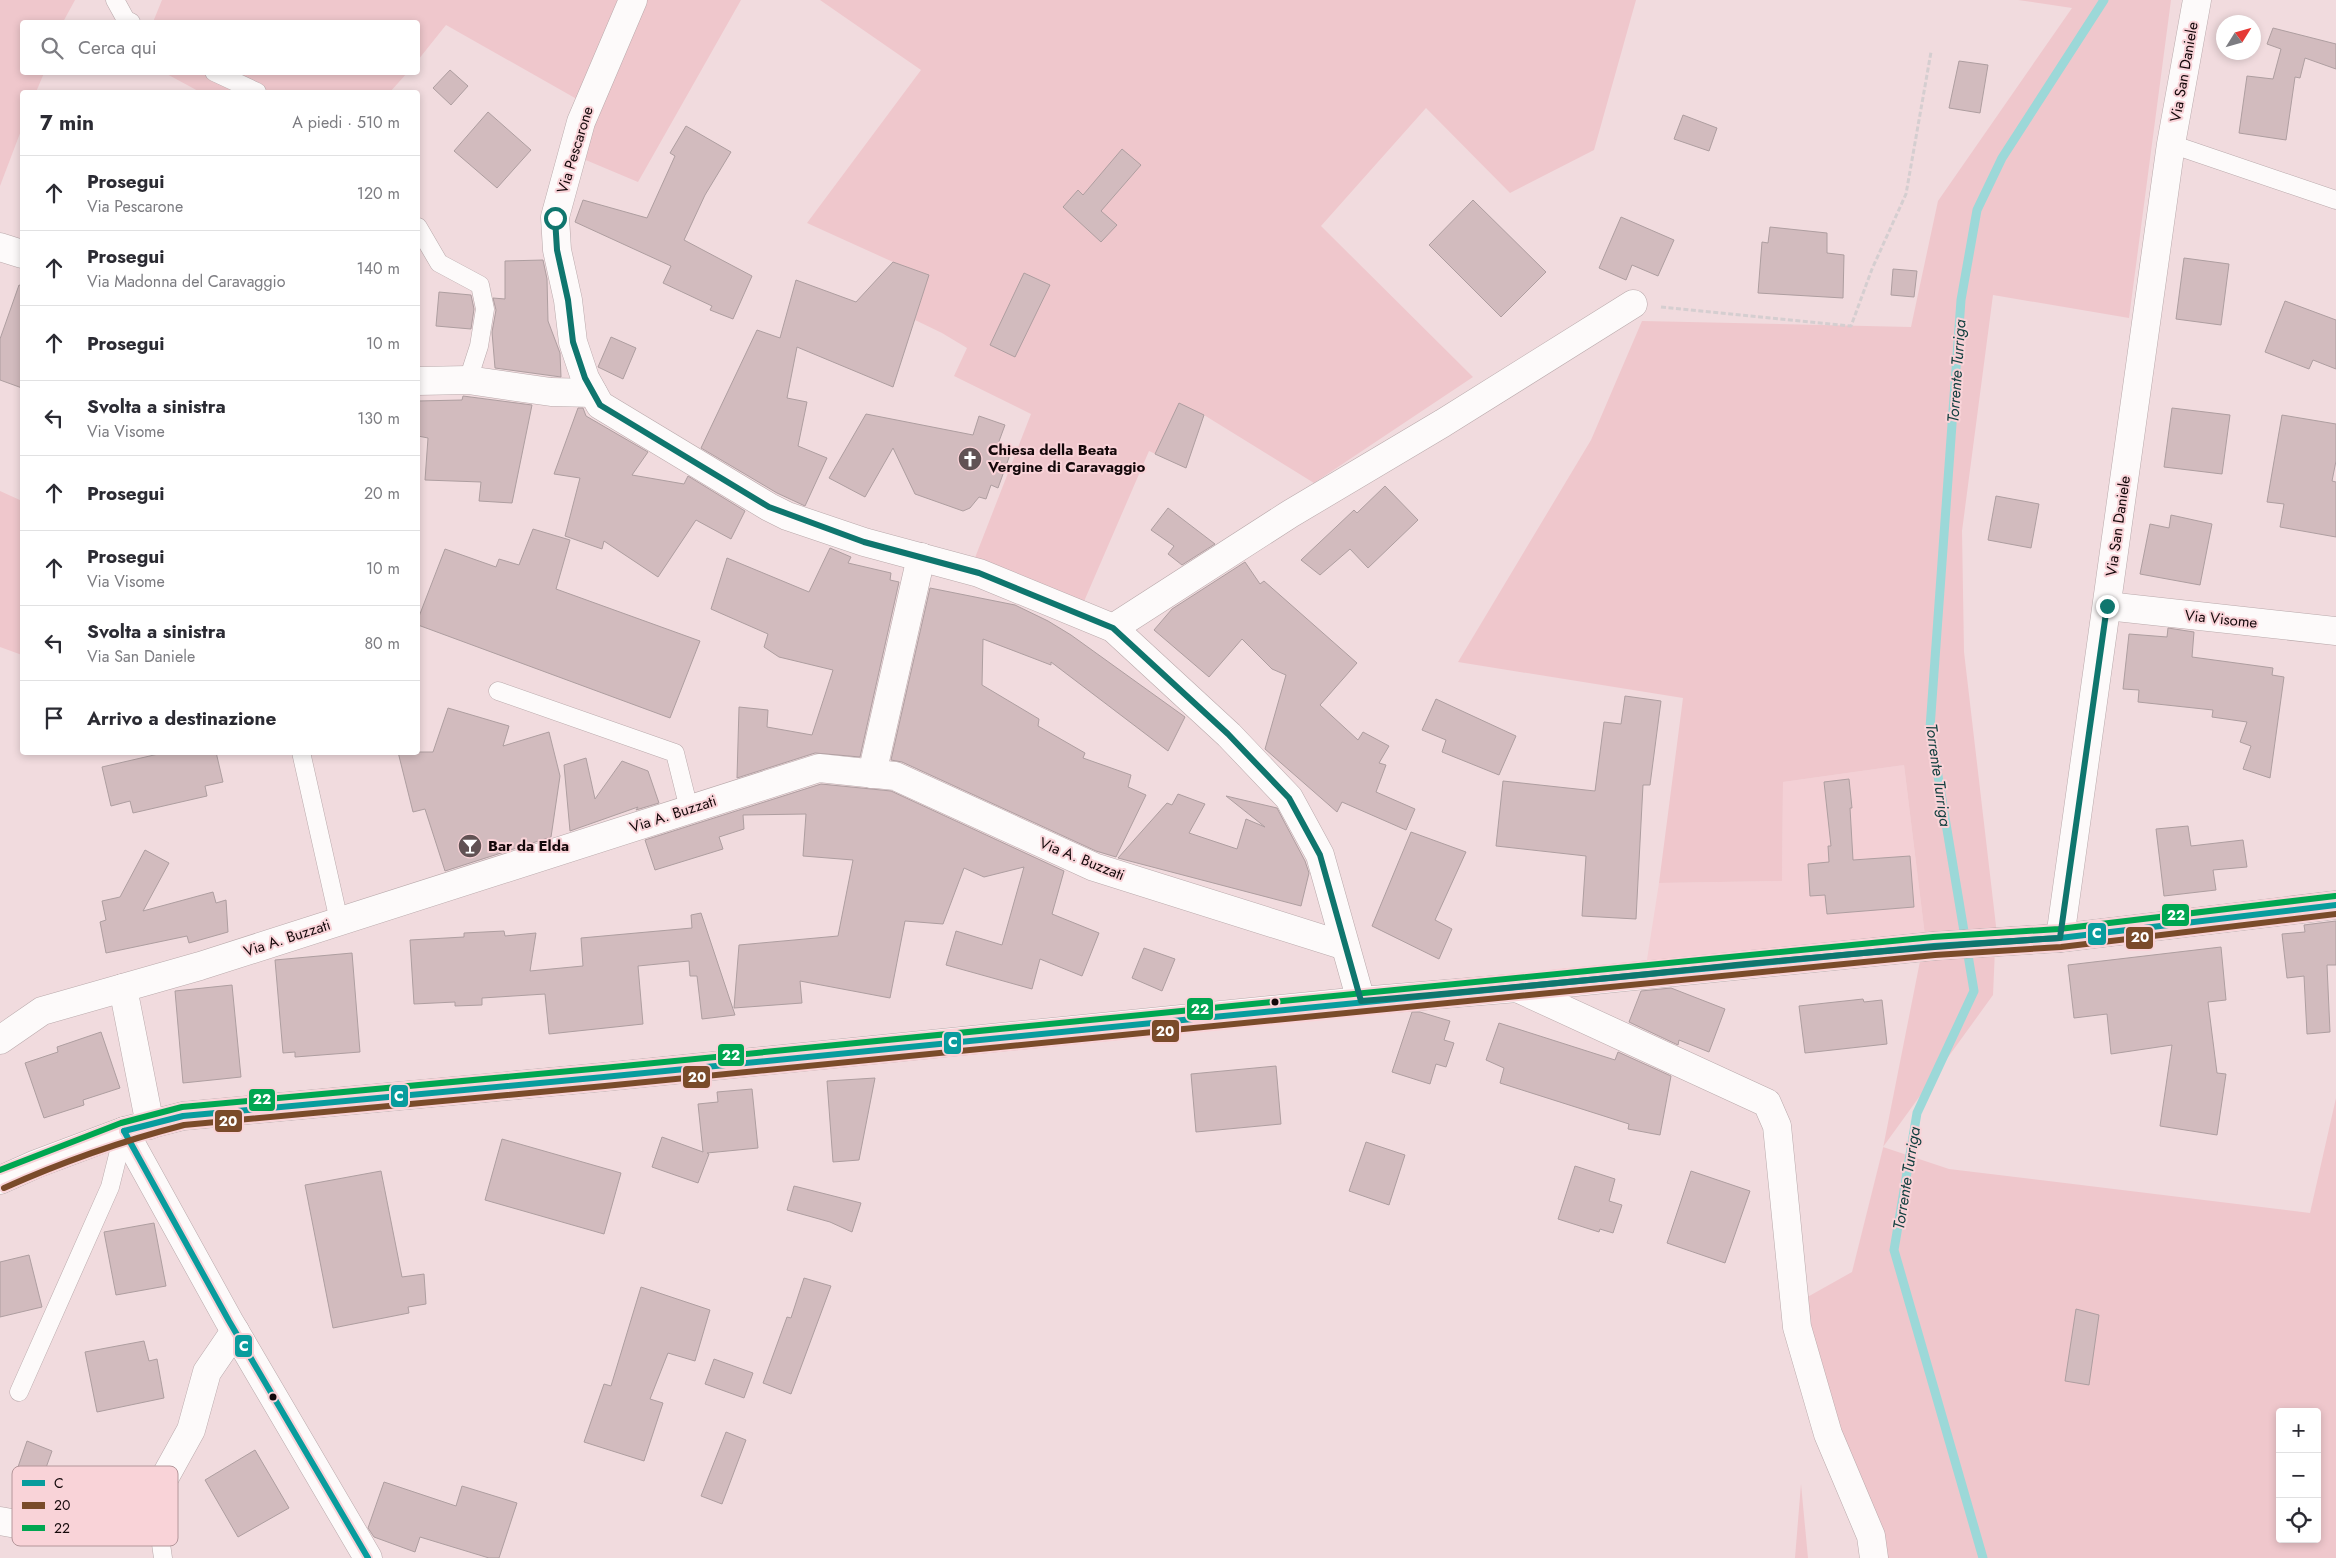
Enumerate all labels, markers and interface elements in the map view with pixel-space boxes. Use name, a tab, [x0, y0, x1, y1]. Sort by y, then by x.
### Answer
north arrow	[2216, 15, 2261, 60]
search box	[20, 20, 420, 75]
street label: Via San Daniele	[2164, 20, 2204, 124]
icon: search	[38, 34, 66, 62]
text: Cerca qui	[78, 34, 157, 61]
street label: Via Pescarone	[551, 103, 599, 196]
text: 7 min	[40, 108, 94, 138]
text: A piedi · 510 m	[292, 111, 400, 134]
text: Prosegui	[87, 168, 165, 195]
icon: ahead	[40, 179, 68, 207]
text: 120 m	[357, 182, 400, 205]
text: Via Pescarone	[87, 195, 183, 218]
route start	[544, 207, 567, 230]
text: Prosegui	[87, 243, 165, 270]
icon: ahead	[40, 254, 68, 282]
text: 140 m	[357, 257, 400, 280]
text: Via Madonna del Caravaggio	[87, 270, 286, 293]
water label: Torrente Turriga	[1941, 318, 1972, 424]
icon: ahead	[40, 329, 68, 357]
text: Prosegui	[87, 330, 165, 357]
text: 10 m	[366, 332, 400, 355]
text: Svolta a sinistra	[87, 393, 226, 420]
icon: left	[40, 404, 68, 432]
text: 130 m	[357, 407, 400, 430]
text: Via Visome	[87, 420, 165, 443]
place label: Chiesa della Beata Vergine di Caravaggio	[987, 439, 1145, 478]
church icon: Chiesa della Beata Vergine di Caravaggio	[957, 446, 983, 472]
street label: Via San Daniele	[2100, 474, 2136, 578]
icon: ahead	[40, 479, 68, 507]
text: Prosegui	[87, 480, 165, 507]
text: 20 m	[364, 482, 400, 505]
text: Prosegui	[87, 543, 165, 570]
icon: ahead	[40, 554, 68, 582]
text: 10 m	[366, 557, 400, 580]
text: Via Visome	[87, 570, 165, 593]
route end	[2096, 595, 2119, 618]
street label: Via Visome	[2184, 604, 2259, 634]
text: Svolta a sinistra	[87, 618, 226, 645]
icon: left	[40, 629, 68, 657]
text: 80 m	[364, 632, 400, 655]
text: Via San Daniele	[87, 645, 195, 668]
icon: arrive	[40, 704, 68, 732]
text: Arrivo a destinazione	[87, 705, 276, 732]
water label: Torrente Turriga	[1920, 722, 1957, 828]
street label: Via A. Buzzati	[627, 790, 719, 838]
street label: Via A. Buzzati	[1036, 832, 1128, 886]
bar icon: Bar da Elda	[457, 833, 483, 859]
place label: Bar da Elda	[488, 835, 569, 857]
line badge: 22	[2161, 903, 2190, 927]
text: 22	[2167, 905, 2185, 925]
street label: Via A. Buzzati	[241, 914, 333, 962]
line badge: C	[2087, 922, 2107, 946]
text: C	[2092, 923, 2102, 943]
line badge: 20	[2125, 926, 2154, 950]
text: 20	[2131, 927, 2149, 947]
line badge: 22	[1186, 997, 1214, 1021]
unlabelled marker	[1270, 997, 1280, 1007]
text: 22	[1191, 999, 1209, 1019]
line badge: 20	[1151, 1019, 1180, 1043]
text: 20	[1156, 1021, 1174, 1041]
line badge: C	[943, 1031, 962, 1055]
text: C	[948, 1032, 958, 1052]
line badge: 22	[717, 1043, 745, 1067]
text: 22	[722, 1045, 740, 1065]
line badge: 20	[682, 1065, 711, 1089]
text: 20	[688, 1067, 706, 1087]
line badge: C	[390, 1084, 409, 1108]
text: C	[394, 1086, 404, 1106]
line badge: 22	[248, 1088, 276, 1112]
text: 22	[253, 1089, 271, 1109]
line badge: 20	[214, 1109, 243, 1133]
text: 20	[219, 1111, 237, 1131]
water label: Torrente Turriga	[1887, 1125, 1926, 1231]
line badge: C	[234, 1334, 253, 1358]
text: C	[239, 1336, 249, 1356]
unlabelled marker	[268, 1392, 278, 1402]
map controls	[2276, 1408, 2321, 1543]
button: +	[2276, 1408, 2321, 1453]
button: −	[2276, 1453, 2321, 1498]
legend	[12, 1466, 178, 1546]
text: C	[54, 1473, 64, 1493]
text: 20	[54, 1495, 70, 1515]
button: locate	[2276, 1498, 2321, 1543]
text: 22	[54, 1518, 70, 1538]

